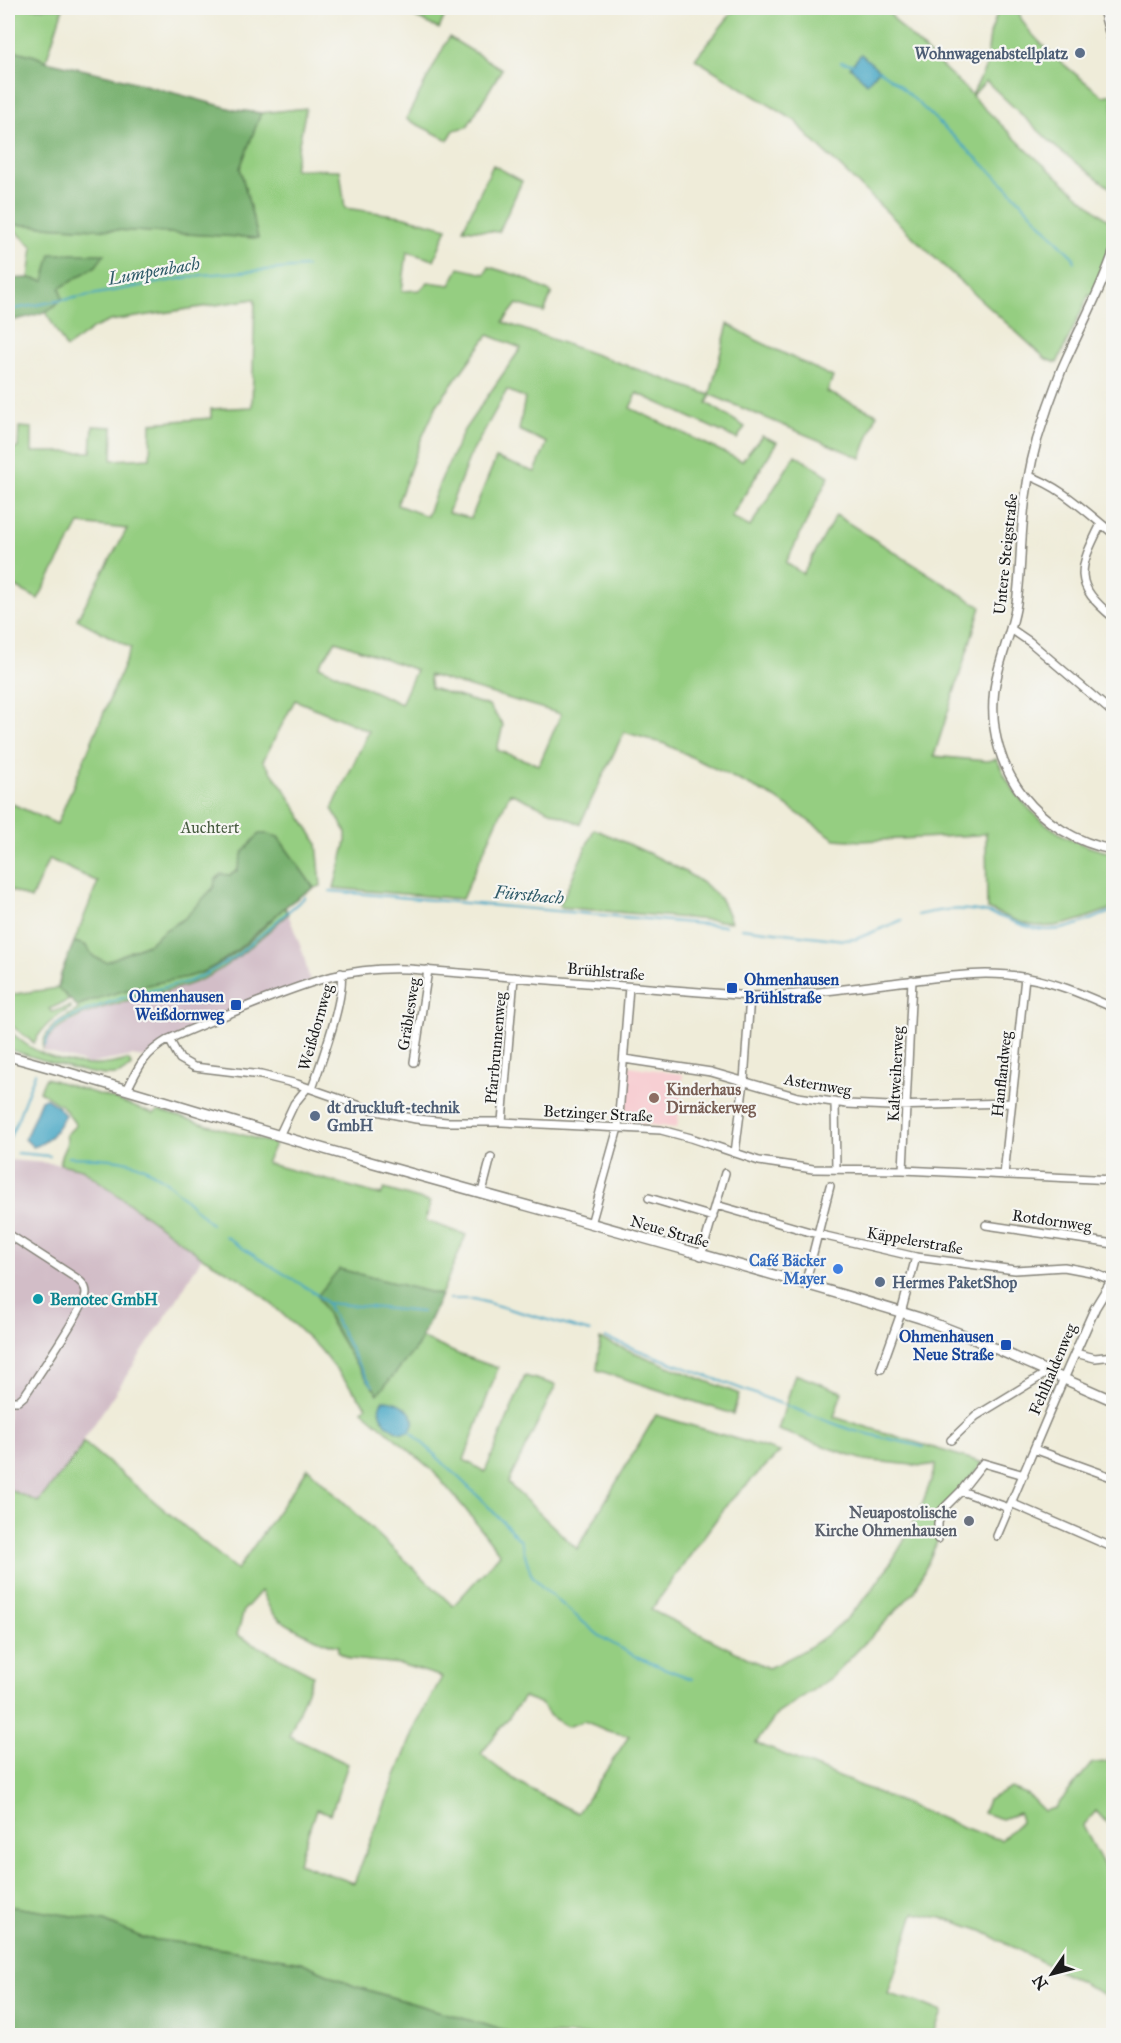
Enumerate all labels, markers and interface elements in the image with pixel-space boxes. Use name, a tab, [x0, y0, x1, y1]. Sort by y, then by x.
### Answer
place label: Wohnwagenabstellplatz	[915, 44, 1069, 64]
marker: Wohnwagenabstellplatz	[1073, 46, 1087, 60]
water label: Lumpenbach	[105, 252, 202, 291]
street label: Untere Steigstraße	[990, 492, 1022, 616]
park label: Auchtert	[180, 818, 240, 837]
water label: Fürstbach	[492, 881, 565, 909]
street label: Brühlstraße	[566, 959, 646, 984]
place label: Ohmenhausen Brühlstraße	[744, 970, 839, 1007]
street label: Gräblesweg	[393, 976, 425, 1052]
street label: Weißdornweg	[294, 981, 338, 1073]
marker: Ohmenhausen Brühlstraße	[725, 981, 739, 995]
place label: Ohmenhausen Weißdornweg	[129, 987, 225, 1025]
street label: Pfarrbrunnenweg	[481, 991, 511, 1105]
marker: Ohmenhausen Weißdornweg	[229, 998, 243, 1012]
street label: Kaltweiherweg	[884, 1025, 909, 1122]
street label: Hanflandweg	[988, 1030, 1016, 1118]
street label: Asternweg	[782, 1069, 854, 1101]
place label: Kinderhaus Dirnäckerweg	[666, 1080, 756, 1118]
marker: Kinderhaus Dirnäckerweg	[647, 1091, 661, 1105]
place label: dt druckluft-technik GmbH	[327, 1098, 460, 1135]
street label: Betzinger Straße	[543, 1101, 653, 1127]
marker: dt druckluft-technik GmbH	[308, 1109, 322, 1123]
street label: Rotdornweg	[1011, 1206, 1093, 1237]
street label: Neue Straße	[628, 1211, 712, 1252]
street label: Käppelerstraße	[866, 1223, 965, 1258]
place label: Café Bäcker Mayer	[749, 1251, 827, 1289]
marker: Café Bäcker Mayer	[831, 1262, 845, 1276]
place label: Hermes PaketShop	[892, 1273, 1017, 1293]
marker: Hermes PaketShop	[873, 1275, 887, 1289]
place label: Bemotec GmbH	[50, 1290, 158, 1309]
marker: Bemotec GmbH	[31, 1292, 45, 1306]
street label: Fehlhaldenweg	[1025, 1320, 1081, 1418]
place label: Ohmenhausen Neue Straße	[899, 1327, 994, 1364]
marker: Ohmenhausen Neue Straße	[999, 1338, 1013, 1352]
place label: Neuapostolische Kirche Ohmenhausen	[815, 1503, 957, 1540]
marker: Neuapostolische Kirche Ohmenhausen	[962, 1514, 976, 1528]
north arrow	[1022, 1944, 1082, 2004]
text: N	[1028, 1971, 1052, 1993]

